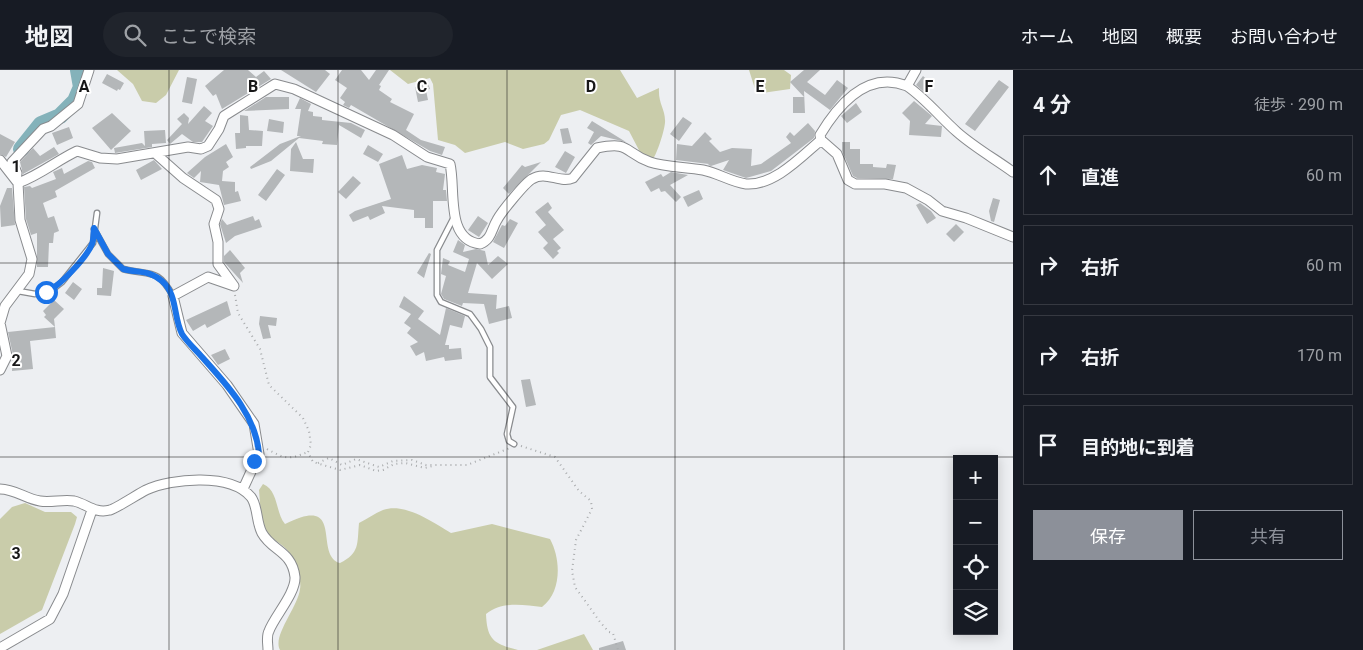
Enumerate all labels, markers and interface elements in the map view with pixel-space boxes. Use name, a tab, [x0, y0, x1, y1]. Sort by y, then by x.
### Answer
search box	[103, 12, 453, 57]
icon: search	[121, 21, 149, 49]
text: 地図	[25, 23, 73, 51]
text: ここで検索	[161, 25, 256, 48]
text: ホーム	[1021, 26, 1074, 47]
text: 地図	[1102, 26, 1138, 47]
text: 概要	[1166, 26, 1202, 47]
text: お問い合わせ	[1230, 26, 1338, 47]
text: A	[79, 77, 90, 96]
text: B	[248, 77, 258, 96]
text: C	[417, 77, 427, 96]
text: D	[586, 77, 596, 96]
text: E	[756, 77, 765, 96]
text: F	[925, 77, 934, 96]
text: 4 分	[1033, 93, 1071, 117]
text: 徒歩 · 290 m	[1254, 95, 1343, 114]
text: 1	[11, 157, 21, 176]
icon: ahead	[1034, 161, 1062, 189]
text: 直進	[1081, 166, 1119, 189]
text: 60 m	[1306, 166, 1342, 185]
icon: right	[1034, 251, 1062, 279]
text: 右折	[1081, 256, 1119, 279]
text: 60 m	[1306, 256, 1342, 275]
route start	[35, 281, 58, 304]
icon: right	[1034, 341, 1062, 369]
text: 右折	[1081, 346, 1119, 369]
text: 170 m	[1297, 346, 1342, 365]
text: 2	[11, 351, 21, 370]
icon: arrive	[1034, 431, 1062, 459]
text: 目的地に到着	[1081, 436, 1195, 459]
route end	[243, 450, 266, 473]
map controls	[953, 455, 998, 635]
button: +	[953, 455, 998, 500]
button: −	[953, 500, 998, 545]
button: 保存	[1033, 510, 1183, 560]
button: 共有	[1193, 510, 1343, 560]
text: 3	[11, 544, 21, 563]
button: locate	[953, 545, 998, 590]
button: layers	[953, 590, 998, 635]

